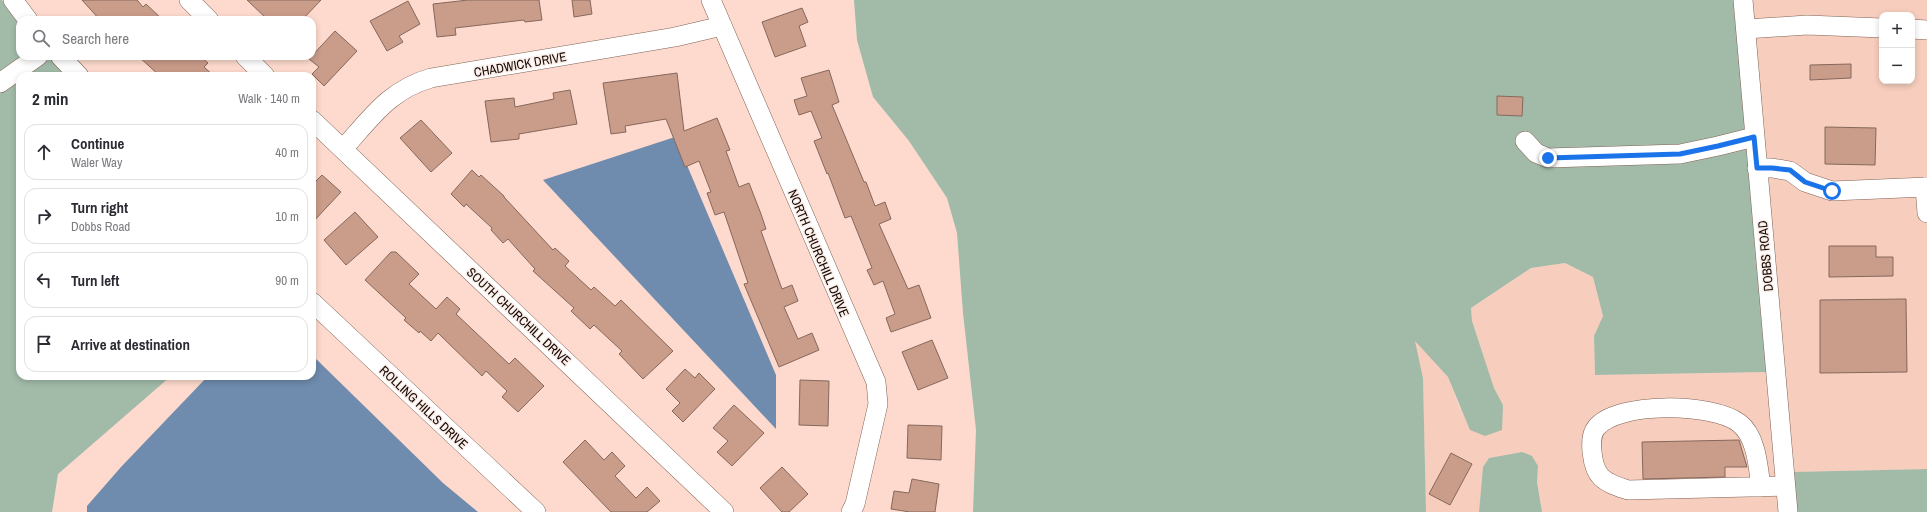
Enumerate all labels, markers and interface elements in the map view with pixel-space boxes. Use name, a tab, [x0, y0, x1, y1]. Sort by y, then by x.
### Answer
map controls	[1879, 12, 1915, 84]
button: +	[1879, 12, 1915, 48]
search box	[16, 16, 316, 60]
icon: search	[30, 27, 52, 49]
text: Search here	[62, 28, 129, 49]
street label: CHADWICK DRIVE	[473, 48, 568, 81]
button: −	[1879, 48, 1915, 84]
text: 2 min	[32, 87, 68, 110]
text: Walk · 140 m	[238, 90, 300, 107]
text: Continue	[71, 133, 124, 154]
icon: ahead	[33, 141, 55, 163]
text: 40 m	[275, 144, 299, 161]
route end	[1539, 149, 1557, 167]
text: Waler Way	[71, 154, 122, 171]
route start	[1823, 182, 1841, 200]
street label: NORTH CHURCHILL DRIVE	[784, 187, 853, 319]
text: Turn right	[71, 197, 128, 218]
icon: right	[33, 205, 55, 227]
text: 10 m	[275, 208, 299, 225]
text: Dobbs Road	[71, 218, 130, 235]
street label: DOBBS ROAD	[1754, 220, 1777, 292]
street label: SOUTH CHURCHILL DRIVE	[463, 264, 574, 369]
icon: left	[33, 269, 55, 291]
text: Turn left	[71, 270, 119, 291]
text: 90 m	[275, 272, 299, 289]
icon: arrive	[33, 333, 55, 355]
text: Arrive at destination	[71, 334, 190, 355]
street label: ROLLING HILLS DRIVE	[376, 362, 471, 453]

